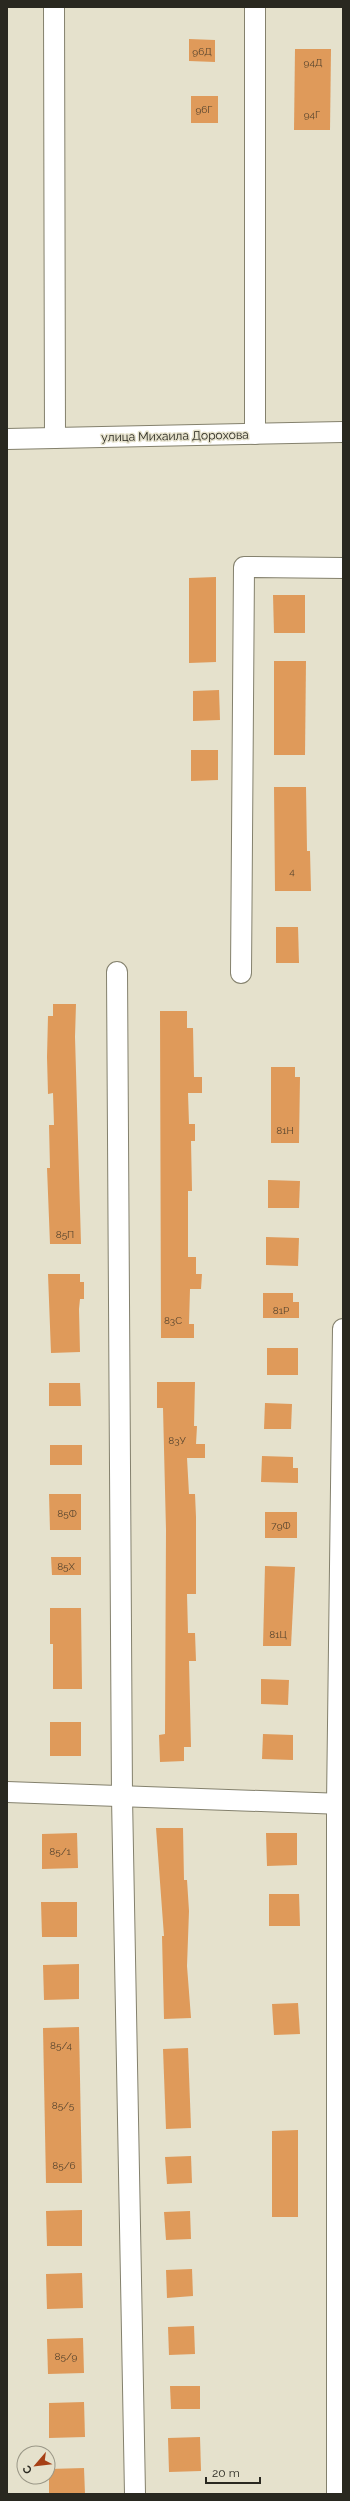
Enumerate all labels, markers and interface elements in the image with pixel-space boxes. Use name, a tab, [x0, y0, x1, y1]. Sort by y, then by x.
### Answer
house number: 96Д	[192, 46, 212, 57]
house number: 94Д	[304, 57, 323, 68]
house number: 96Г	[195, 104, 213, 115]
house number: 94Г	[304, 109, 320, 120]
street label: улица Михаила Дорохова	[101, 428, 249, 444]
house number: 4	[289, 866, 295, 877]
house number: 81Н	[276, 1125, 294, 1136]
house number: 85П	[56, 1229, 74, 1240]
house number: 81Р	[273, 1305, 289, 1316]
house number: 83С	[164, 1315, 182, 1326]
house number: 83У	[168, 1435, 187, 1446]
house number: 85Ф	[57, 1508, 77, 1519]
house number: 79Ф	[271, 1520, 291, 1531]
house number: 85Х	[57, 1561, 76, 1572]
house number: 81Ц	[269, 1629, 287, 1640]
house number: 85/1	[49, 1846, 71, 1857]
house number: 85/4	[50, 2040, 73, 2051]
house number: 85/5	[52, 2100, 75, 2111]
house number: 85/6	[52, 2160, 76, 2171]
house number: 85/9	[55, 2351, 78, 2362]
north arrow	[16, 2445, 56, 2485]
scale bar	[206, 2459, 260, 2485]
text: С	[20, 2463, 35, 2476]
text: 20 m	[212, 2466, 240, 2480]

